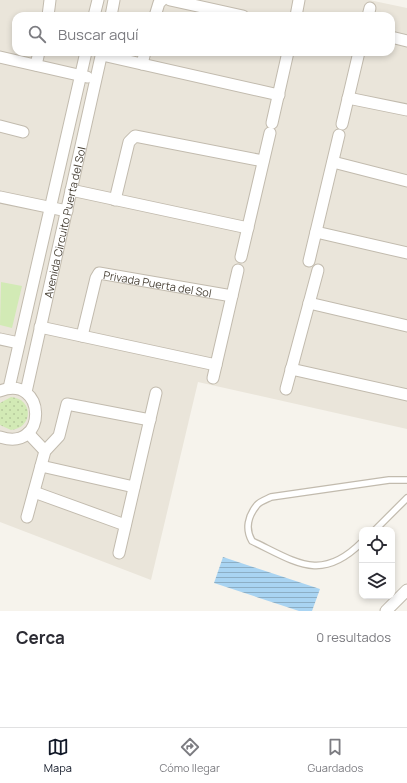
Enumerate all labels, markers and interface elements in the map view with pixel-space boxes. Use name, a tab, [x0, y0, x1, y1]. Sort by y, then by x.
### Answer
search box	[12, 12, 395, 56]
icon: search	[26, 23, 48, 45]
text: Buscar aquí	[58, 24, 139, 45]
street label: Avenida Circuito Puerta del Sol	[40, 145, 88, 299]
street label: Privada Puerta del Sol	[102, 266, 213, 300]
map controls	[359, 527, 395, 599]
button: locate	[359, 527, 395, 563]
button: layers	[359, 563, 395, 599]
text: Cerca	[16, 626, 65, 649]
text: 0 resultados	[316, 628, 391, 646]
tab: Mapa	[44, 736, 72, 775]
tab: Cómo llegar	[159, 736, 220, 775]
tab: Guardados	[308, 736, 363, 775]

